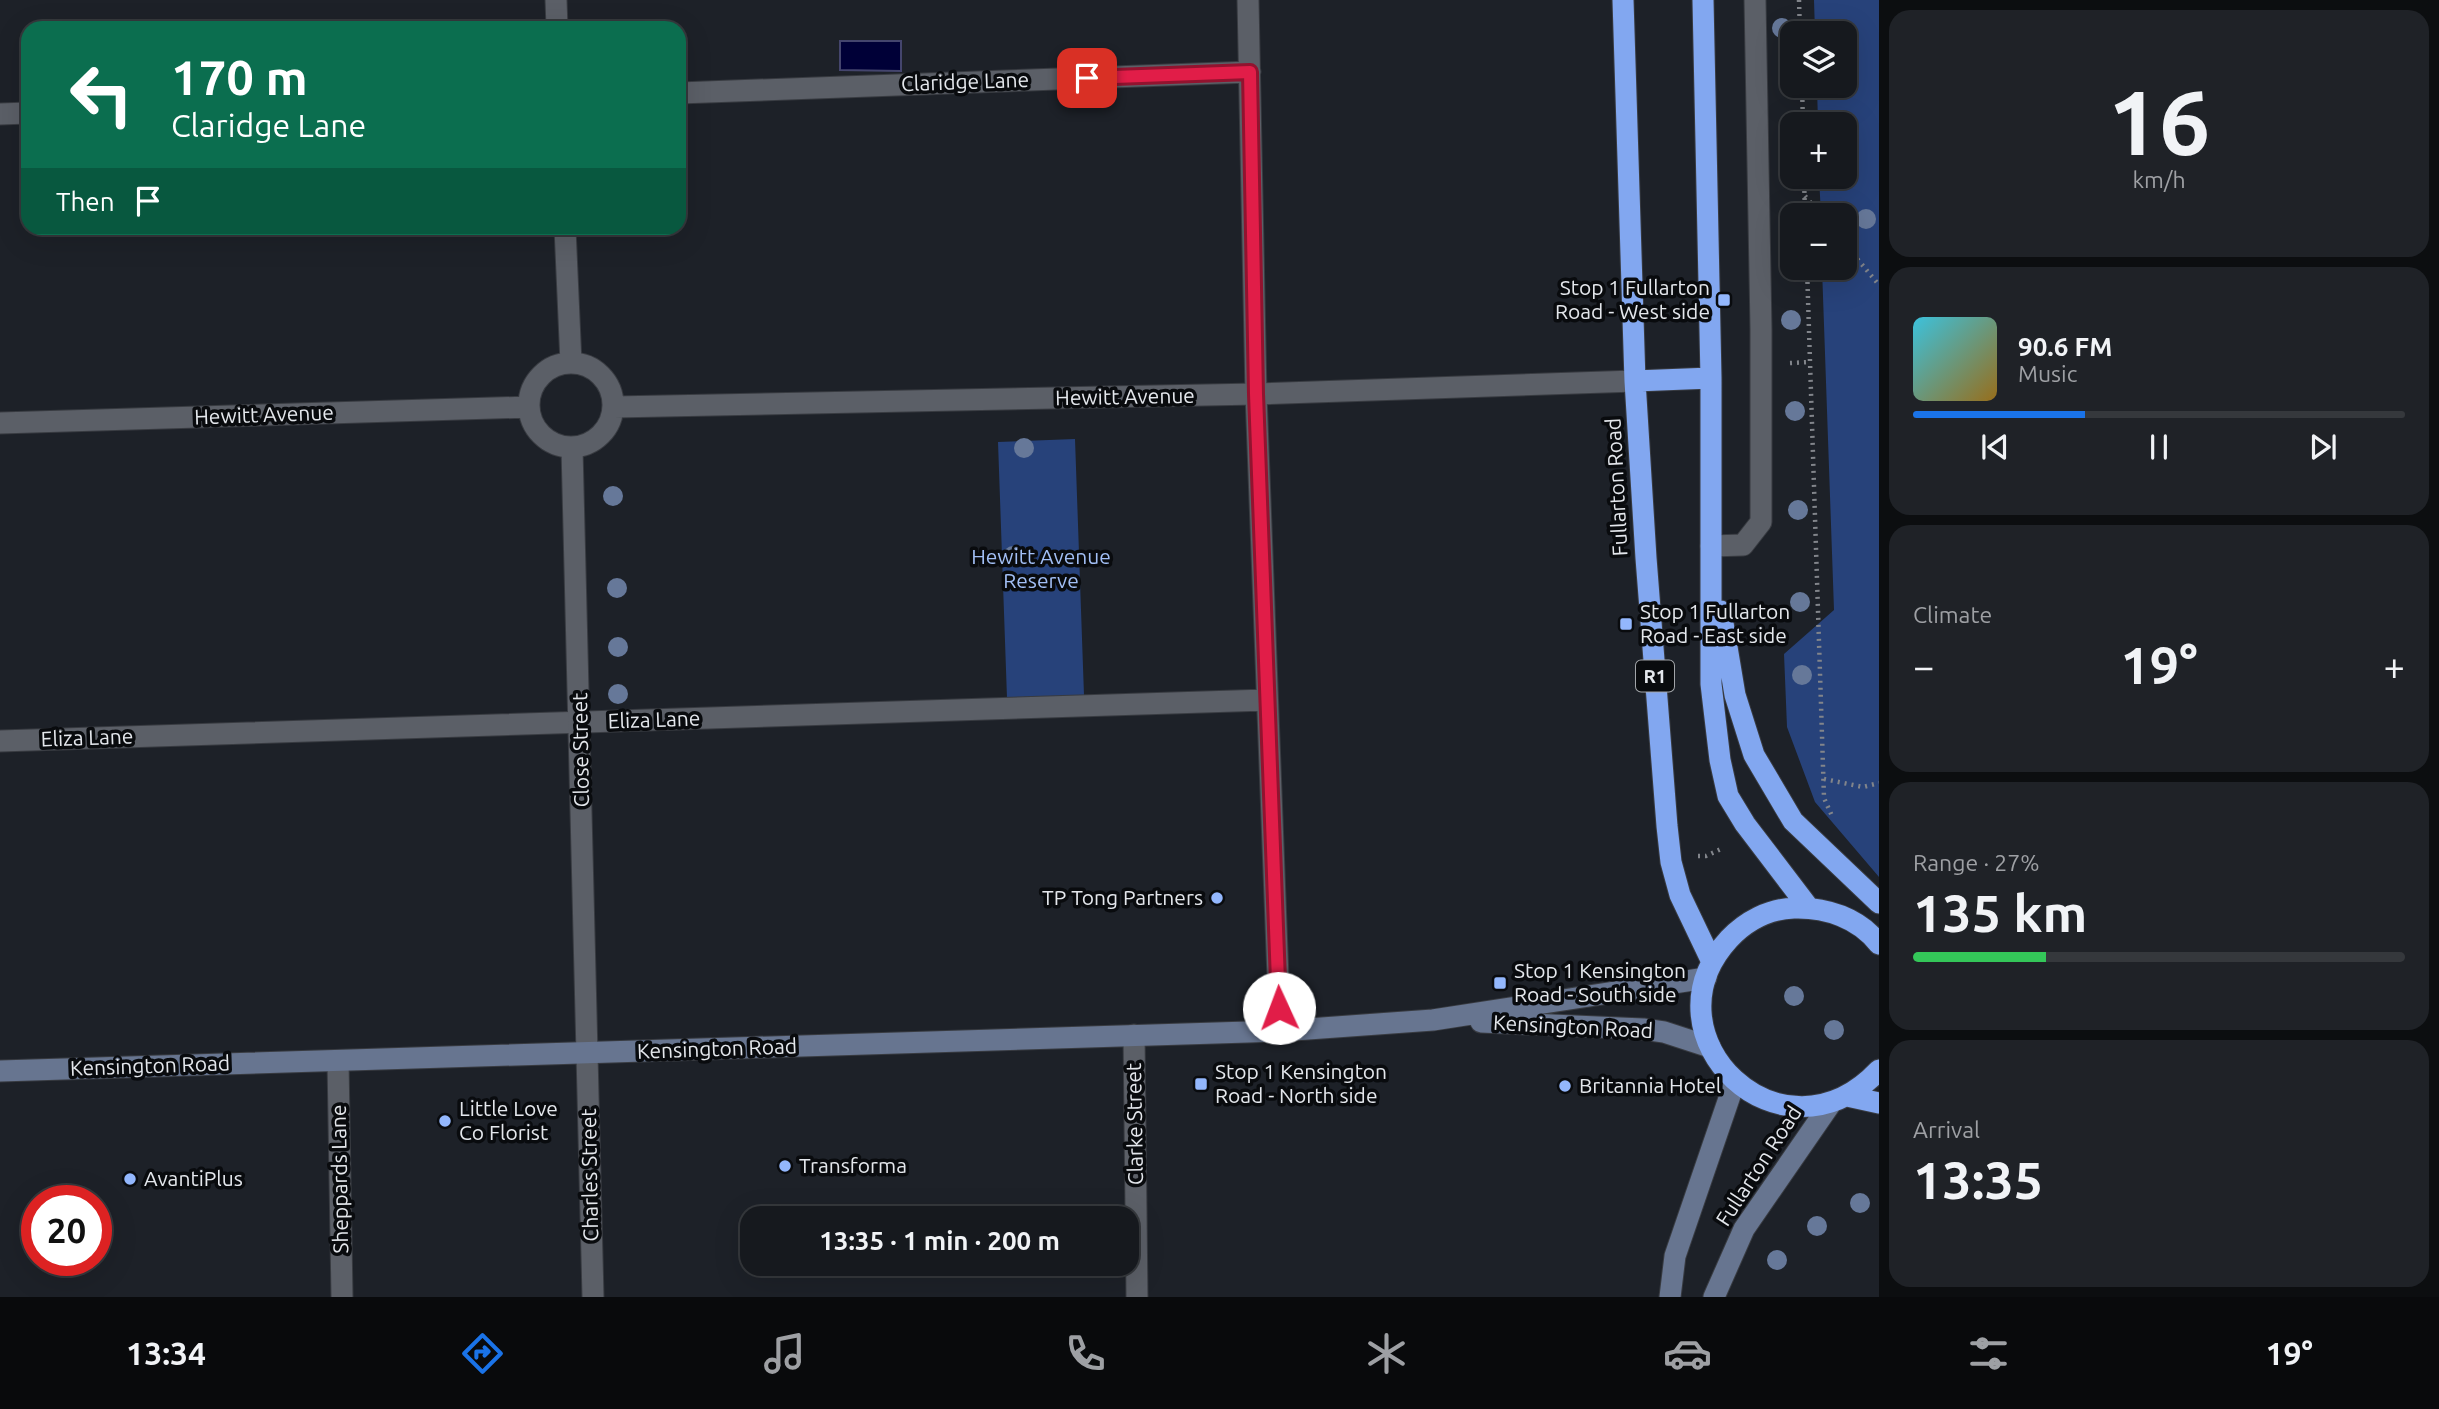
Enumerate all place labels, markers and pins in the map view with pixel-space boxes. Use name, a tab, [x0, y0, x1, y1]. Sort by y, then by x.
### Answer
pin	[1057, 48, 1117, 108]
place label: Stop 1 Fullarton Road - West side	[1555, 275, 1710, 323]
marker: Stop 1 Fullarton Road - West side	[1716, 292, 1732, 308]
place label: Stop 1 Fullarton Road - East side	[1640, 599, 1790, 647]
marker: Stop 1 Fullarton Road - East side	[1618, 616, 1634, 632]
place label: TP Tong Partners	[1042, 885, 1203, 909]
marker: TP Tong Partners	[1209, 890, 1225, 906]
place label: Stop 1 Kensington Road - South side	[1514, 958, 1686, 1006]
marker: Stop 1 Kensington Road - South side	[1492, 975, 1508, 991]
place label: Stop 1 Kensington Road - North side	[1215, 1059, 1387, 1107]
place label: Britannia Hotel	[1579, 1073, 1721, 1097]
marker: Stop 1 Kensington Road - North side	[1193, 1076, 1209, 1092]
marker: Britannia Hotel	[1557, 1078, 1573, 1094]
place label: Little Love Co Florist	[459, 1096, 558, 1144]
marker: Little Love Co Florist	[437, 1113, 453, 1129]
place label: Transforma	[799, 1153, 907, 1177]
marker: Transforma	[777, 1158, 793, 1174]
place label: AvantiPlus	[144, 1166, 243, 1190]
marker: AvantiPlus	[122, 1171, 138, 1187]

